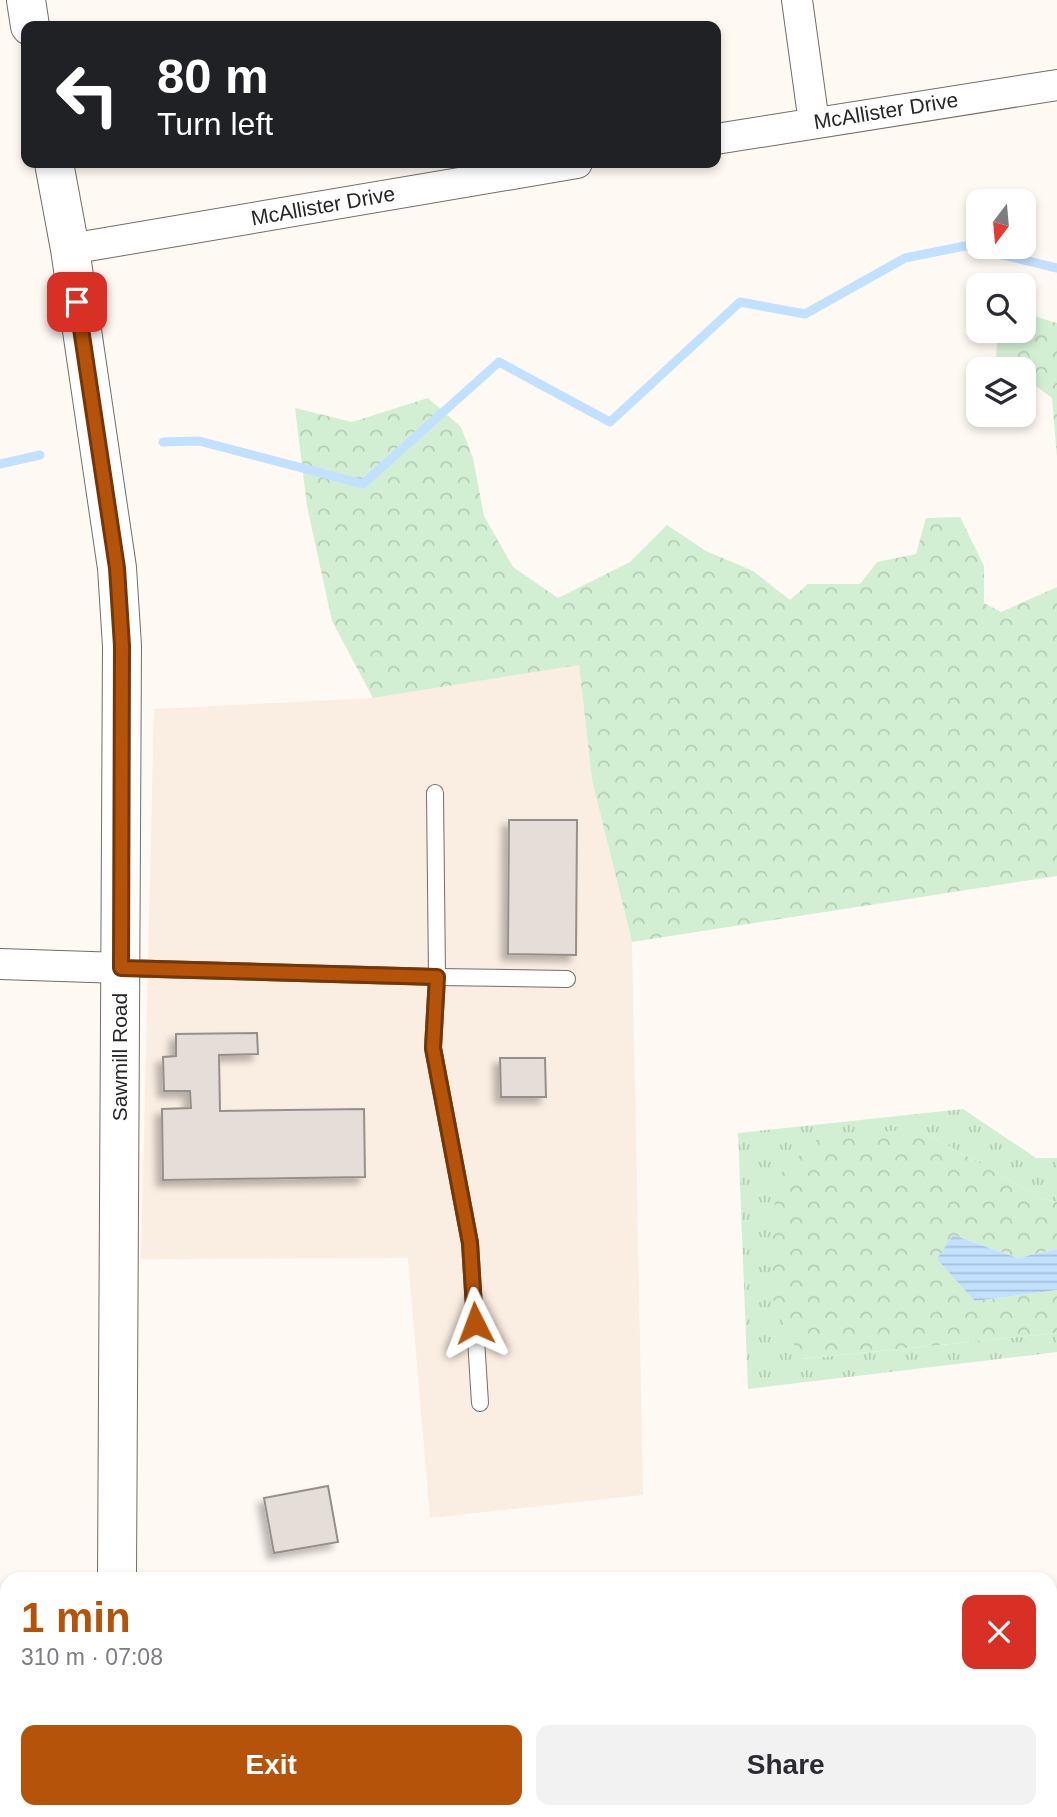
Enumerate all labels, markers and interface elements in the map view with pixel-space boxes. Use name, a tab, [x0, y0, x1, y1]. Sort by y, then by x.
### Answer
icon: left	[42, 49, 133, 140]
text: 80 m	[157, 49, 269, 103]
street label: McAllister Drive	[812, 88, 960, 133]
text: Turn left	[157, 106, 273, 142]
street label: McAllister Drive	[249, 182, 397, 229]
north arrow	[966, 189, 1036, 259]
map controls	[966, 189, 1036, 427]
pin	[47, 272, 107, 332]
button: search	[966, 273, 1036, 343]
icon: arrive	[58, 283, 96, 321]
button: layers	[966, 357, 1036, 427]
street label: Sawmill Road	[108, 993, 131, 1121]
position arrow	[438, 1286, 512, 1360]
text: 1 min	[21, 1594, 131, 1641]
button: close	[962, 1595, 1036, 1669]
text: 310 m · 07:08	[21, 1644, 163, 1670]
button: Exit	[21, 1725, 522, 1805]
button: Share	[536, 1725, 1036, 1805]

